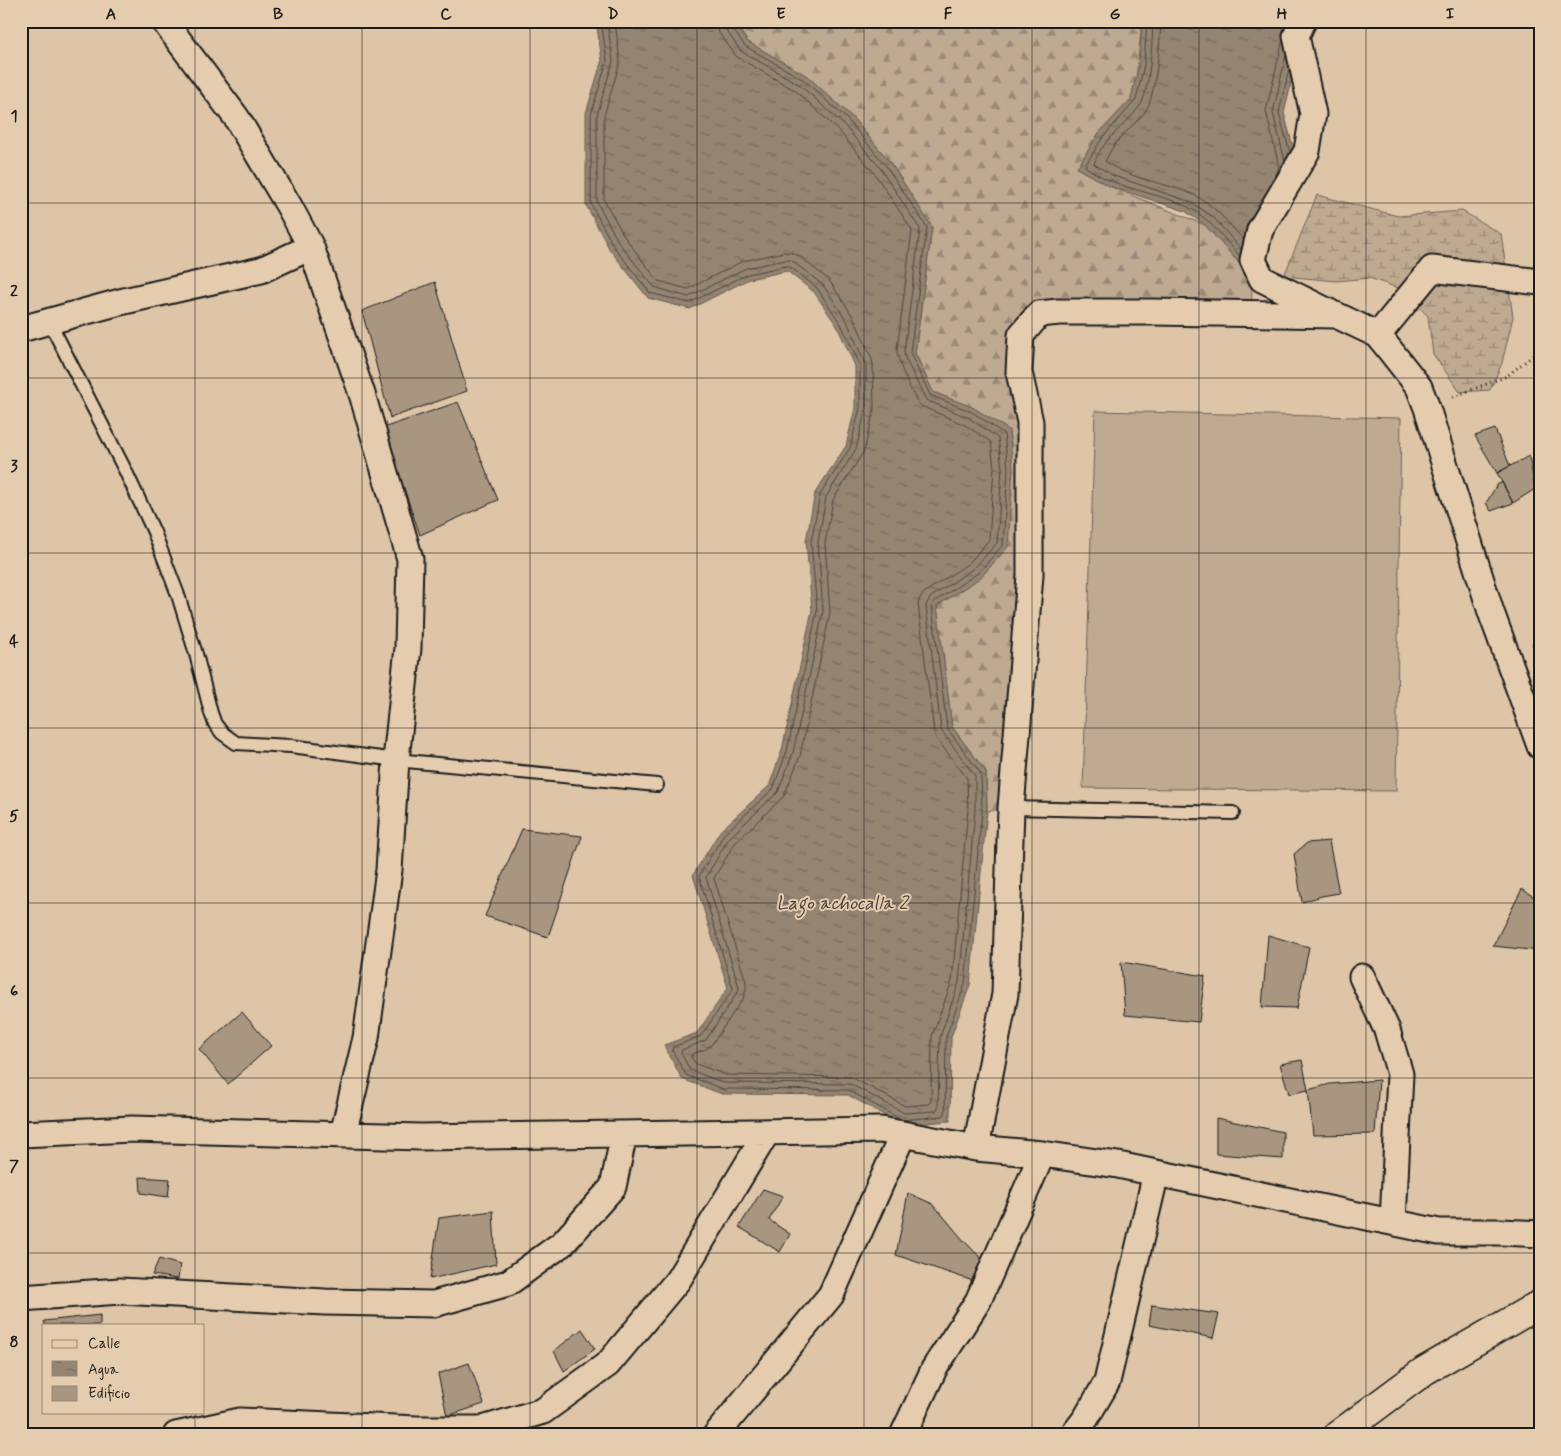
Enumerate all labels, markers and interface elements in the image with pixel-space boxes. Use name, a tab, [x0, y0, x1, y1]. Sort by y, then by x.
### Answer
text: A	[106, 4, 116, 25]
text: B	[273, 4, 283, 25]
text: C	[440, 4, 452, 25]
text: D	[607, 4, 619, 25]
text: E	[776, 4, 786, 25]
text: F	[944, 4, 953, 25]
text: G	[1110, 4, 1121, 25]
text: H	[1277, 4, 1288, 25]
text: I	[1446, 4, 1455, 25]
text: 1	[10, 106, 18, 127]
text: 2	[10, 281, 18, 302]
text: 3	[10, 456, 18, 477]
text: 4	[9, 631, 19, 652]
text: 5	[9, 806, 19, 827]
water label: Lago achocalla 2	[776, 891, 911, 918]
text: 6	[10, 981, 18, 1002]
text: 7	[9, 1156, 19, 1177]
legend	[42, 1324, 205, 1414]
text: 8	[9, 1332, 19, 1353]
text: Calle	[88, 1334, 120, 1354]
text: Agua	[88, 1360, 120, 1380]
text: Edificio	[88, 1384, 130, 1404]

